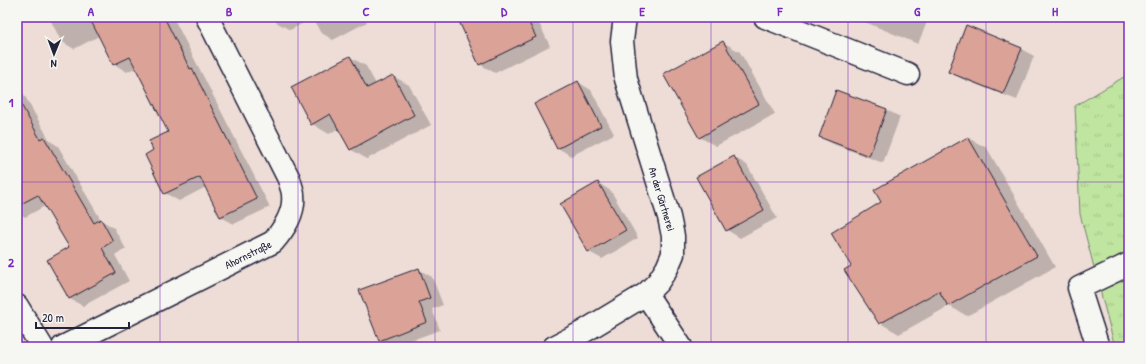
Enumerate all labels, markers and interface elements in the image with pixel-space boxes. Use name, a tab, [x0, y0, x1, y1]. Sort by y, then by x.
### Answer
text: A	[88, 2, 95, 20]
text: B	[226, 2, 233, 20]
text: C	[362, 2, 370, 20]
text: D	[501, 2, 508, 20]
text: E	[639, 2, 645, 20]
text: F	[777, 2, 784, 20]
text: G	[914, 2, 921, 20]
text: H	[1052, 2, 1058, 20]
north arrow	[34, 34, 74, 74]
text: N	[51, 57, 57, 71]
text: 1	[9, 93, 14, 111]
street label: An der Gärtnerei	[646, 165, 678, 233]
street label: Ahornstraße	[222, 237, 274, 272]
text: 2	[8, 253, 15, 271]
scale bar	[36, 304, 129, 330]
text: 20 m	[42, 309, 64, 326]

